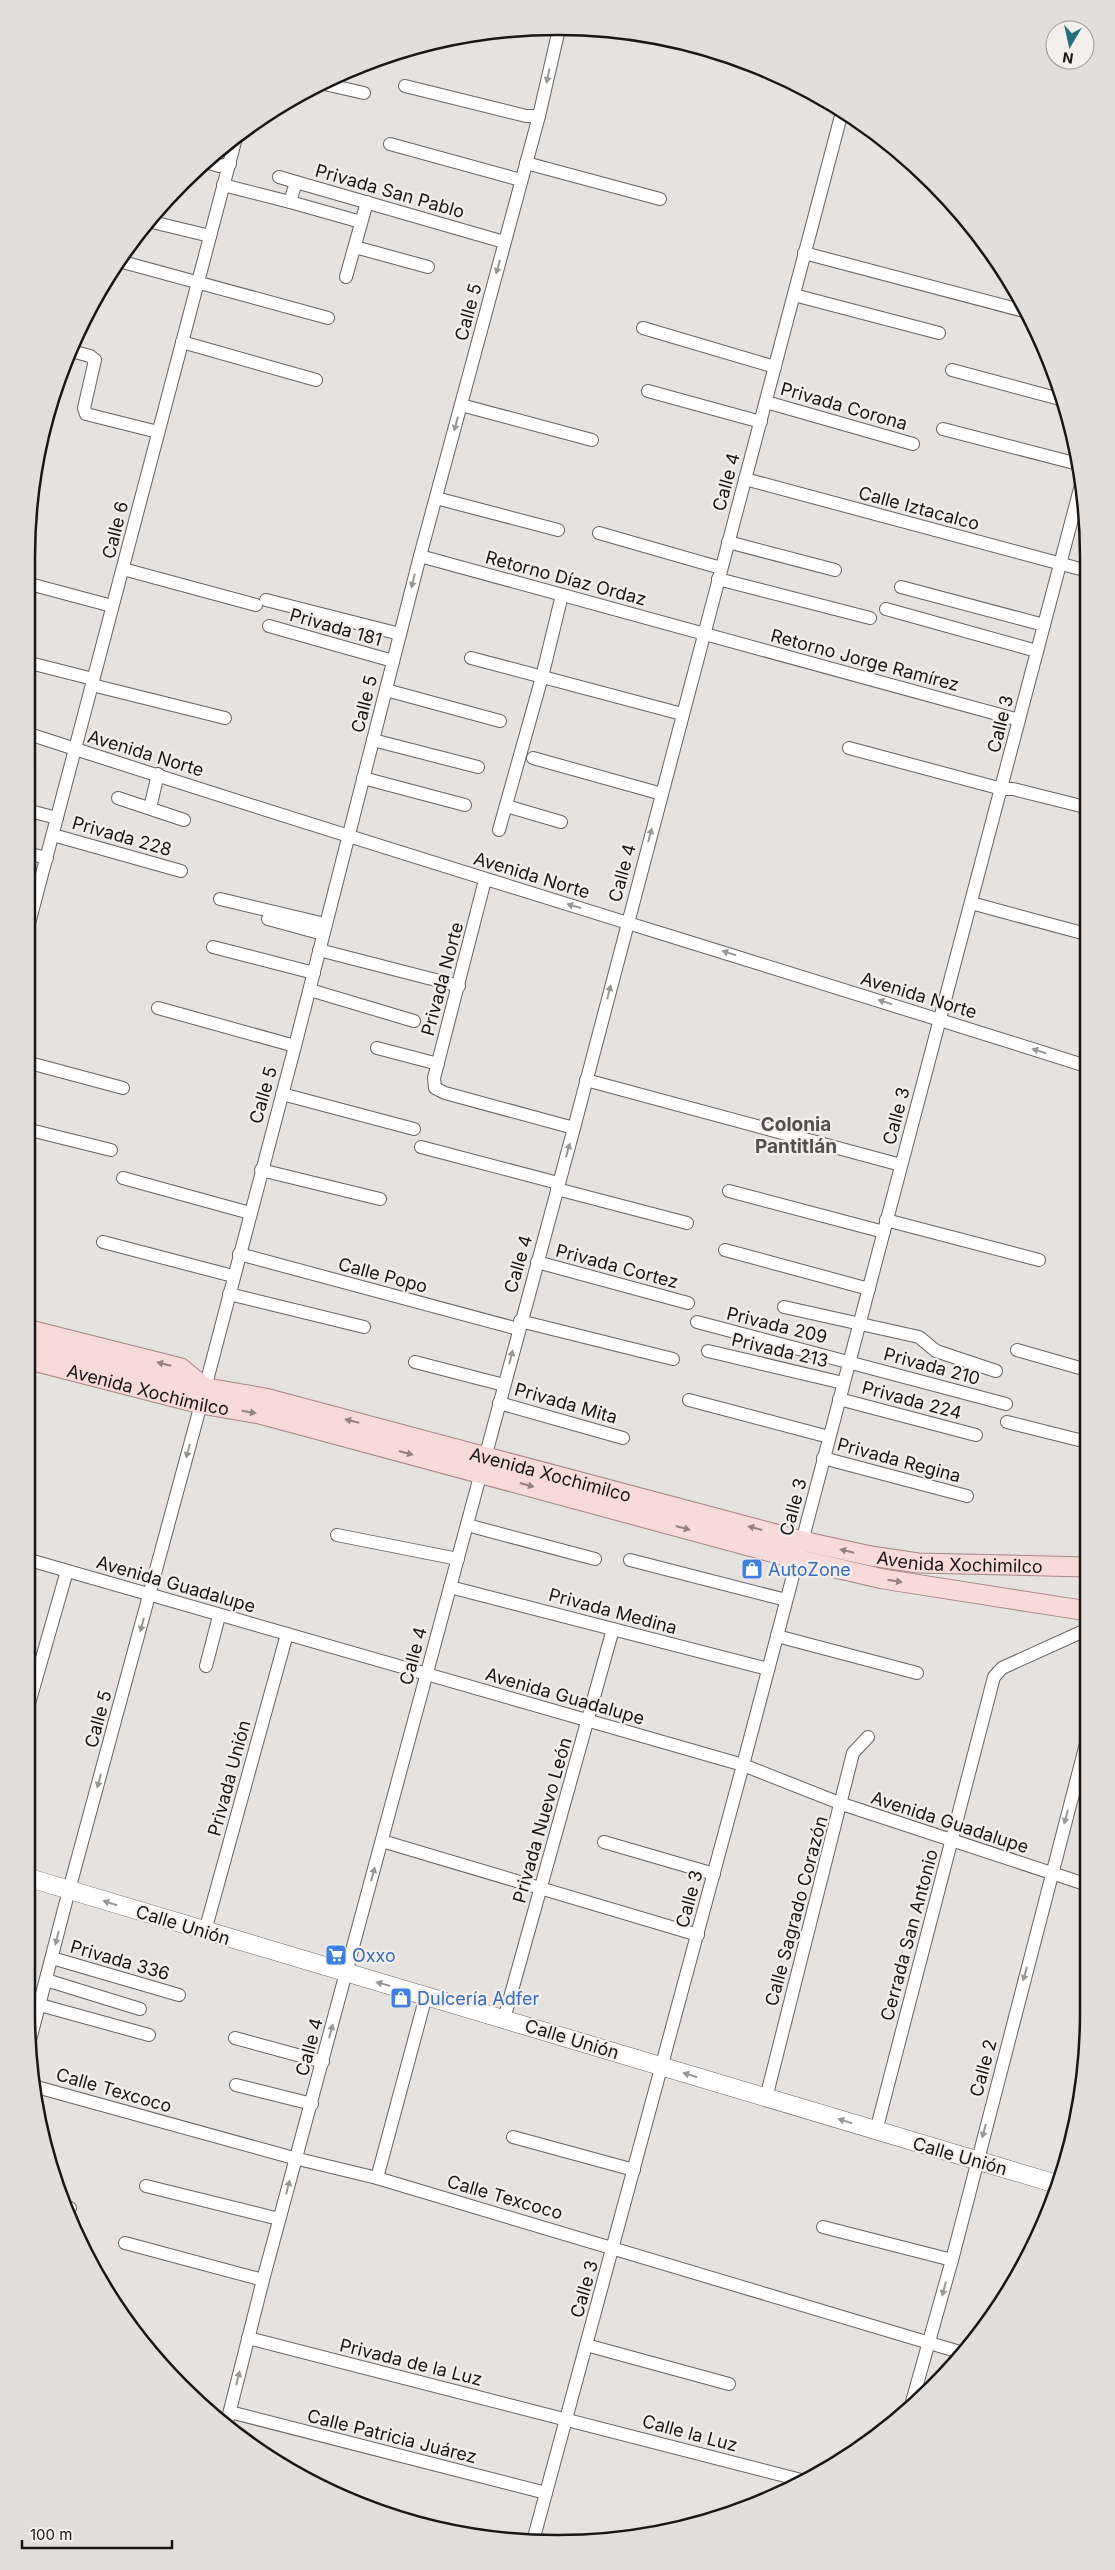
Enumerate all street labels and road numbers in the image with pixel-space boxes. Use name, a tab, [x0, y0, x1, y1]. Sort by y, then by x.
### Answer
street label: Privada San Pablo	[313, 160, 467, 222]
street label: Calle 5	[450, 281, 486, 343]
street label: Privada Corona	[778, 378, 910, 434]
street label: Calle 4	[708, 451, 744, 513]
street label: Calle Iztacalco	[856, 482, 982, 534]
street label: Calle 6	[98, 499, 132, 561]
street label: Retorno Díaz Ordaz	[483, 546, 649, 610]
street label: Privada 181	[287, 604, 385, 650]
street label: Retorno Jorge Ramírez	[768, 625, 962, 695]
street label: Calle 5	[347, 673, 381, 735]
street label: Calle 3	[983, 693, 1017, 755]
street label: Avenida Norte	[85, 725, 207, 781]
street label: Privada 228	[70, 812, 174, 860]
street label: Calle 4	[604, 842, 640, 904]
street label: Avenida Norte	[471, 847, 593, 903]
street label: Privada Norte	[417, 920, 467, 1038]
street label: Avenida Norte	[858, 967, 980, 1023]
street label: Calle 5	[245, 1064, 281, 1126]
street label: Calle 3	[878, 1085, 914, 1147]
street label: Calle 4	[500, 1233, 536, 1295]
street label: Privada Cortez	[553, 1240, 681, 1292]
street label: Calle Popo	[336, 1253, 430, 1297]
street label: Privada 209	[725, 1302, 829, 1348]
street label: Privada 213	[730, 1329, 830, 1371]
street label: Privada 210	[882, 1343, 982, 1389]
street label: Avenida Xochimilco	[65, 1360, 231, 1419]
street label: Privada 224	[860, 1377, 964, 1423]
street label: Privada Mita	[512, 1378, 620, 1428]
street label: Privada Regina	[835, 1433, 963, 1487]
street label: Avenida Xochimilco	[468, 1443, 634, 1506]
street label: Calle 3	[775, 1476, 811, 1538]
street label: Avenida Xochimilco	[876, 1547, 1043, 1576]
street label: Avenida Guadalupe	[94, 1551, 258, 1617]
street label: Privada Medina	[546, 1584, 680, 1638]
street label: Calle 4	[395, 1625, 431, 1687]
street label: Avenida Guadalupe	[483, 1663, 647, 1729]
street label: Calle 5	[80, 1688, 116, 1750]
street label: Privada Unión	[203, 1718, 255, 1838]
street label: Privada Nuevo León	[508, 1735, 576, 1905]
street label: Avenida Guadalupe	[869, 1787, 1031, 1857]
street label: Calle Sagrado Corazón	[761, 1814, 831, 2008]
street label: Cerrada San Antonio	[876, 1847, 942, 2023]
street label: Calle 3	[671, 1868, 707, 1930]
street label: Calle Unión	[133, 1901, 233, 1949]
street label: Privada 336	[68, 1936, 172, 1984]
street label: Calle Unión	[522, 2015, 622, 2063]
street label: Calle 4	[291, 2016, 327, 2078]
street label: Calle 2	[965, 2037, 1001, 2099]
street label: Calle Texcoco	[54, 2063, 174, 2117]
street label: Calle Unión	[910, 2132, 1010, 2180]
street label: Calle Texcoco	[445, 2170, 565, 2224]
street label: Calle 3	[566, 2258, 602, 2320]
street label: Privada de la Luz	[338, 2334, 484, 2390]
street label: Calle Patricia Juárez	[305, 2405, 479, 2467]
street label: Calle la Luz	[640, 2410, 740, 2456]

